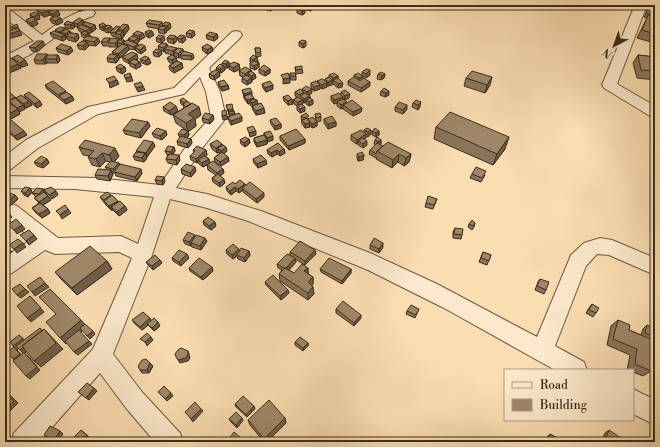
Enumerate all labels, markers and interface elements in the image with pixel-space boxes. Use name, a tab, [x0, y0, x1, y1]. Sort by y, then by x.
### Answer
north arrow	[594, 26, 634, 66]
text: N	[600, 44, 616, 61]
legend	[504, 369, 634, 421]
text: Road	[540, 378, 568, 393]
text: Building	[539, 398, 588, 413]

